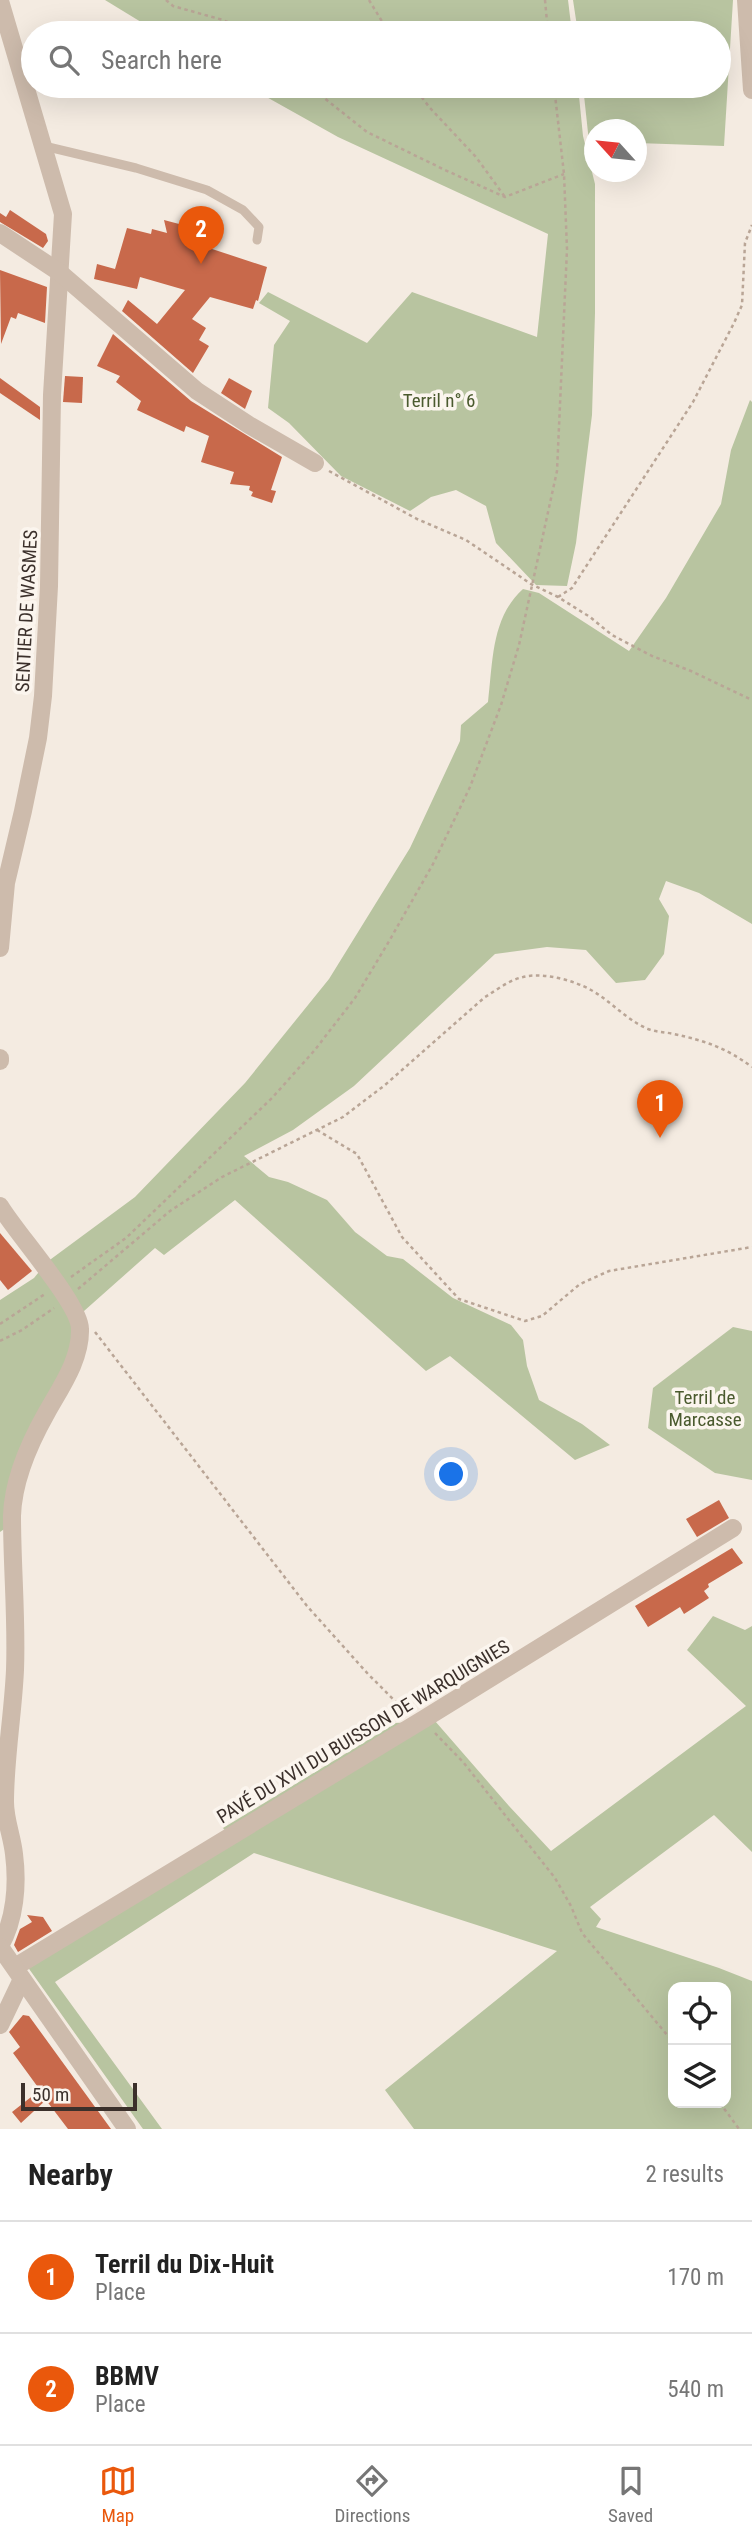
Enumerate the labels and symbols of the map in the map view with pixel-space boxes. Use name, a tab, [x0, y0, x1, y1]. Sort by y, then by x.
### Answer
north arrow	[584, 119, 647, 182]
pin: 2	[178, 206, 224, 264]
park label: Terril n° 6	[403, 389, 475, 412]
street label: SENTIER DE WASMES	[11, 529, 42, 693]
pin: 1	[637, 1080, 683, 1138]
park label: Terril de Marcasse	[668, 1386, 742, 1431]
your location	[434, 1457, 468, 1491]
street label: PAVÉ DU XVII DU BUISSON DE WARQUIGNIES	[213, 1635, 514, 1828]
scale bar	[21, 2080, 136, 2112]

